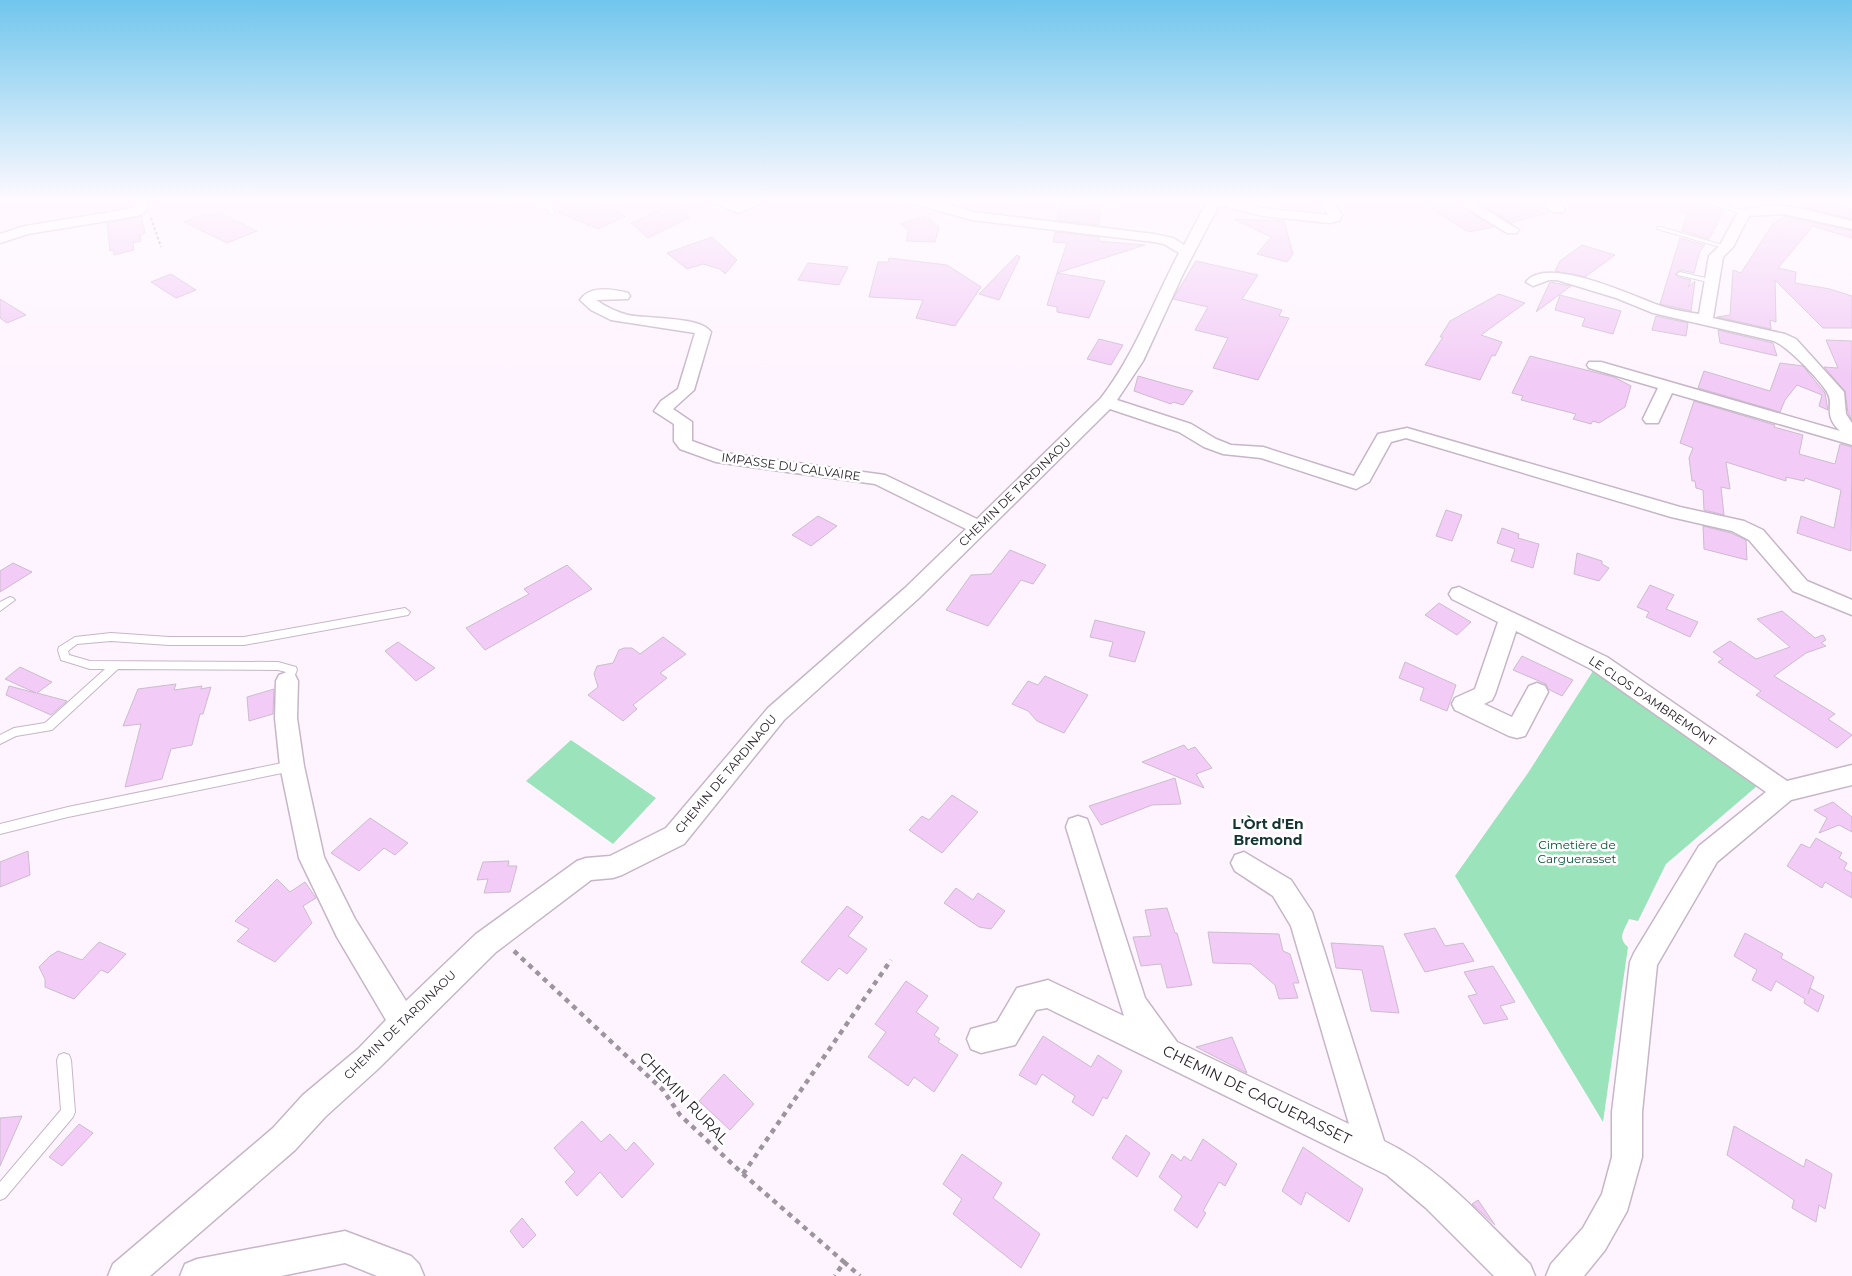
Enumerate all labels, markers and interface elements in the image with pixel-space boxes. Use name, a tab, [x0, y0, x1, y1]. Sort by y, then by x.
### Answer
street label: CHEMIN DE TARDINAOU	[955, 434, 1074, 549]
street label: IMPASSE DU CALVAIRE	[720, 449, 862, 484]
street label: LE CLOS D'AMBREMONT	[1586, 652, 1719, 749]
street label: CHEMIN DE TARDINAOU	[672, 711, 780, 836]
district label: L'Òrt d'En Bremond	[1232, 815, 1304, 849]
park label: Cimetière de Carguerasset	[1538, 837, 1617, 866]
street label: CHEMIN DE TARDINAOU	[340, 967, 459, 1082]
street label: CHEMIN DE CAGUERASSET	[1160, 1041, 1355, 1149]
street label: CHEMIN RURAL	[635, 1048, 733, 1148]

